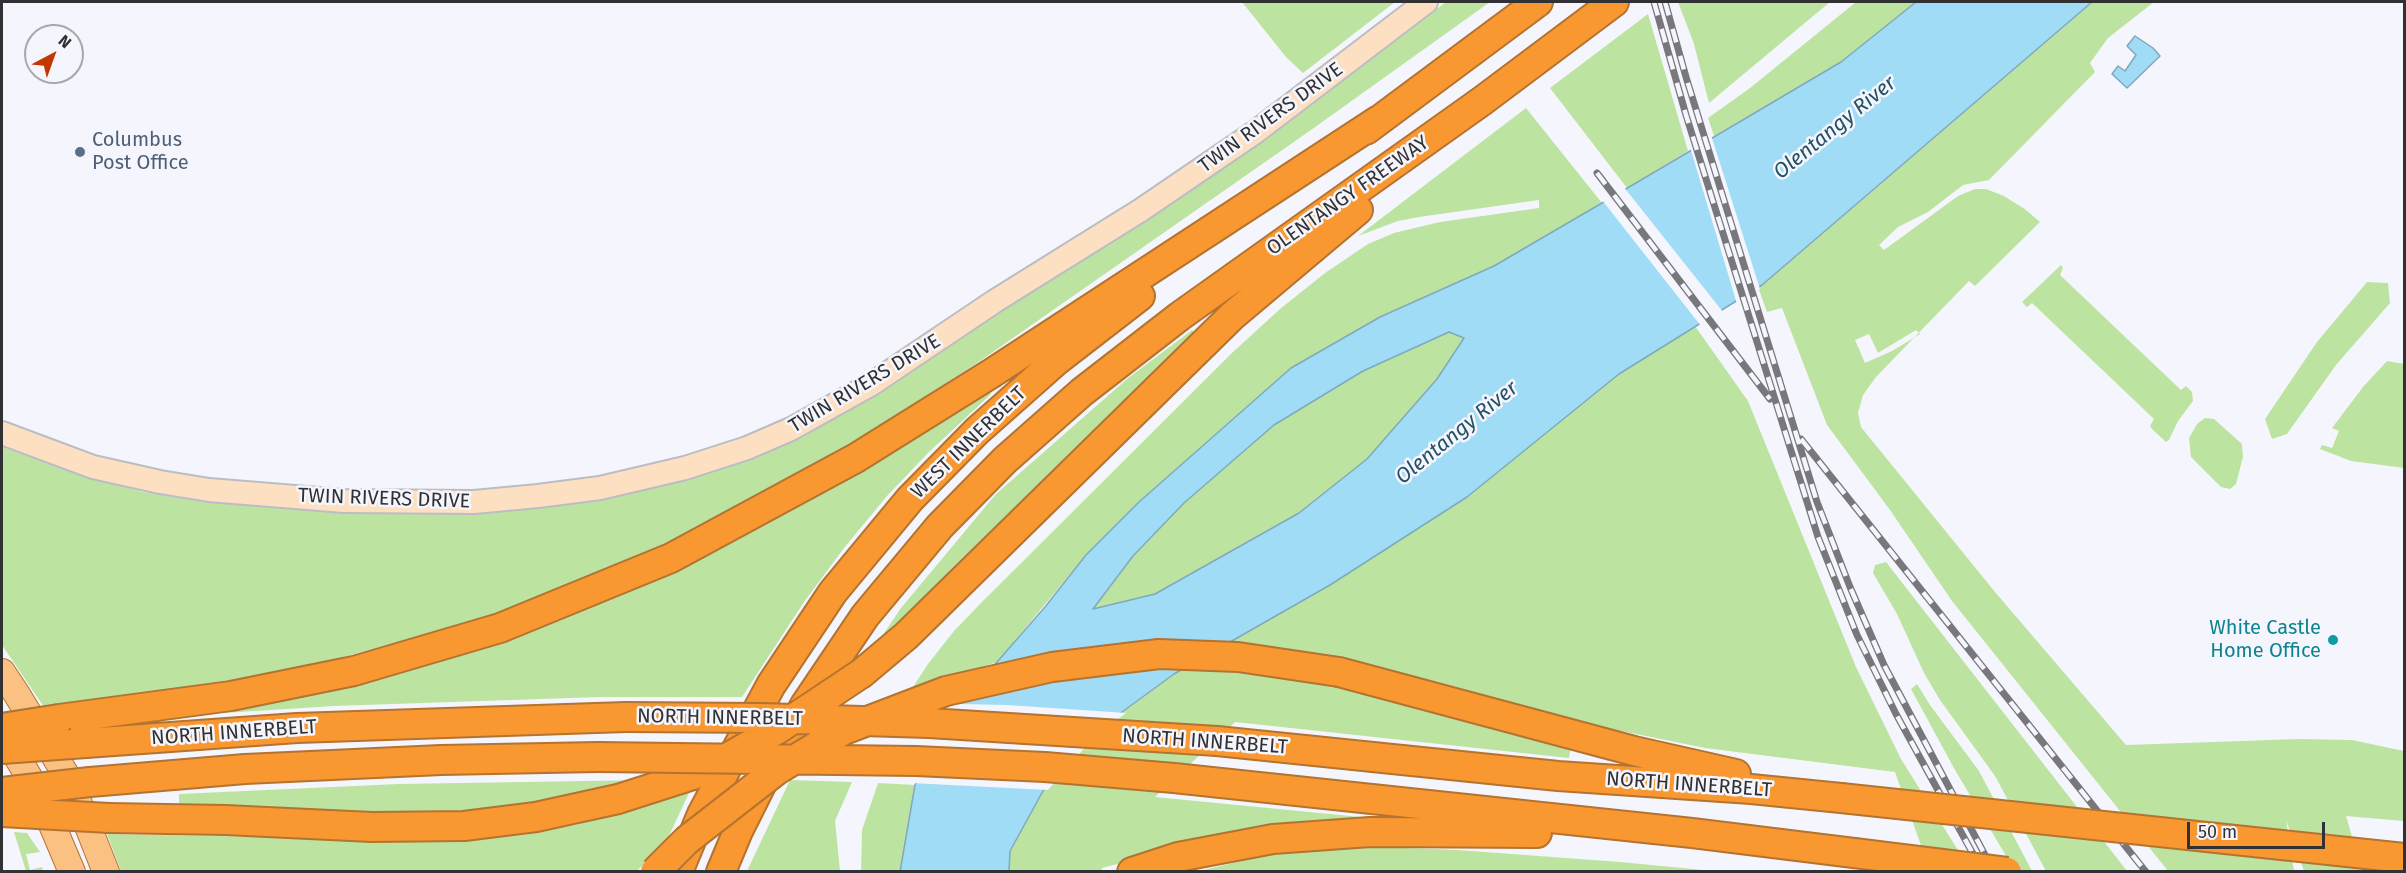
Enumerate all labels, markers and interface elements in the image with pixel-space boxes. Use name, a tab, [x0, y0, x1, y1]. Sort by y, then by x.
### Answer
north arrow	[24, 24, 84, 84]
text: N	[55, 31, 75, 52]
street label: TWIN RIVERS DRIVE	[1194, 58, 1348, 178]
water label: Olentangy River	[1769, 71, 1901, 185]
place label: Columbus Post Office	[92, 128, 189, 175]
street label: OLENTANGY FREEWAY	[1262, 131, 1434, 261]
marker: Columbus Post Office	[73, 145, 87, 159]
street label: TWIN RIVERS DRIVE	[785, 329, 945, 439]
water label: Olentangy River	[1391, 376, 1523, 490]
street label: WEST INNERBELT	[906, 382, 1032, 504]
street label: TWIN RIVERS DRIVE	[297, 484, 471, 514]
place label: White Castle Home Office	[2209, 616, 2321, 663]
marker: White Castle Home Office	[2326, 633, 2340, 647]
street label: NORTH INNERBELT	[637, 705, 803, 731]
street label: NORTH INNERBELT	[150, 715, 318, 751]
street label: NORTH INNERBELT	[1121, 724, 1289, 760]
street label: NORTH INNERBELT	[1605, 767, 1773, 803]
scale bar	[2190, 810, 2328, 848]
text: 50 m	[2198, 821, 2237, 843]

